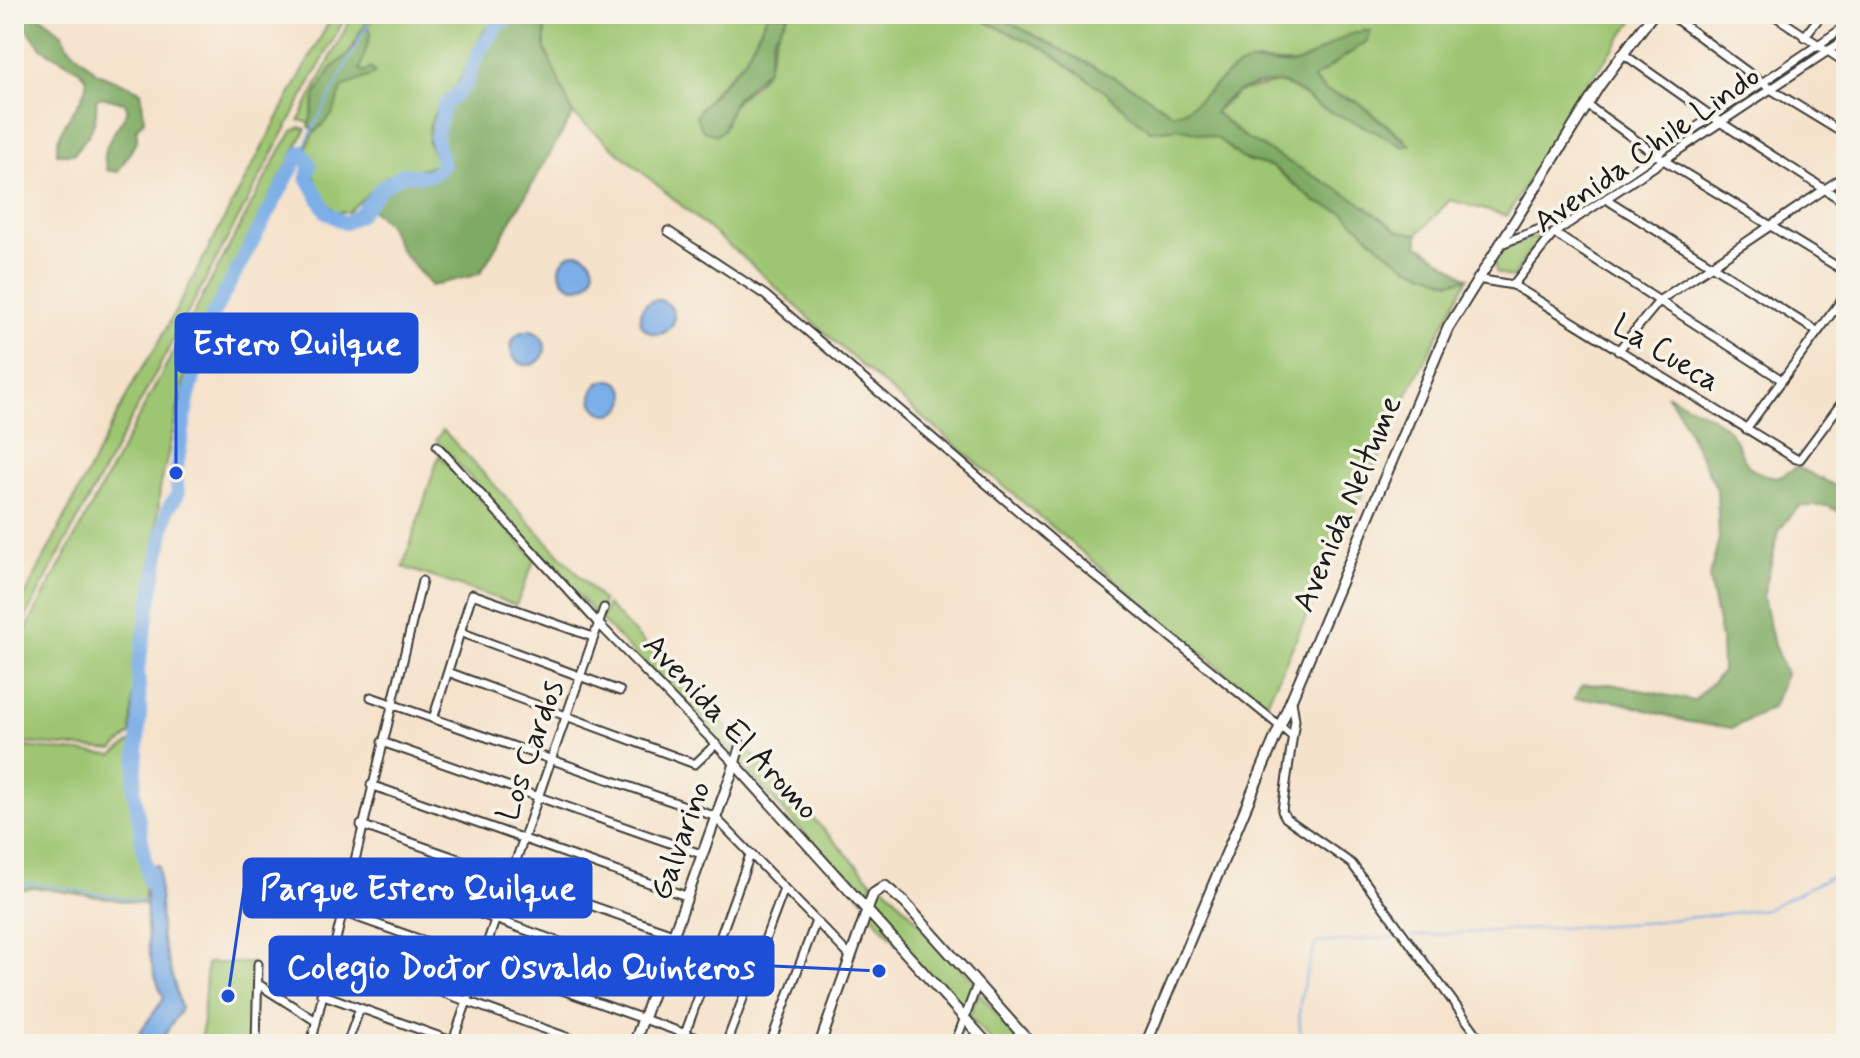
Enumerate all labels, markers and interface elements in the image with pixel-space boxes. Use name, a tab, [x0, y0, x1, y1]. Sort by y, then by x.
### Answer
street label: Avenida Chile Lindo	[1525, 56, 1769, 244]
street label: La Cueca	[1604, 305, 1728, 402]
callout: Estero Quilque	[176, 314, 417, 372]
text: Estero Quilque	[193, 322, 402, 367]
street label: Avenida Neltume	[1283, 389, 1412, 619]
street label: Avenida El Aromo	[633, 625, 828, 830]
street label: Los Cardos	[487, 675, 575, 827]
street label: Galvarino	[640, 775, 722, 906]
callout: Parque Estero Quilque	[244, 859, 591, 917]
text: Parque Estero Quilque	[260, 867, 576, 912]
callout: Colegio Doctor Osvaldo Quinteros	[270, 937, 773, 995]
text: Colegio Doctor Osvaldo Quinteros	[287, 946, 755, 994]

